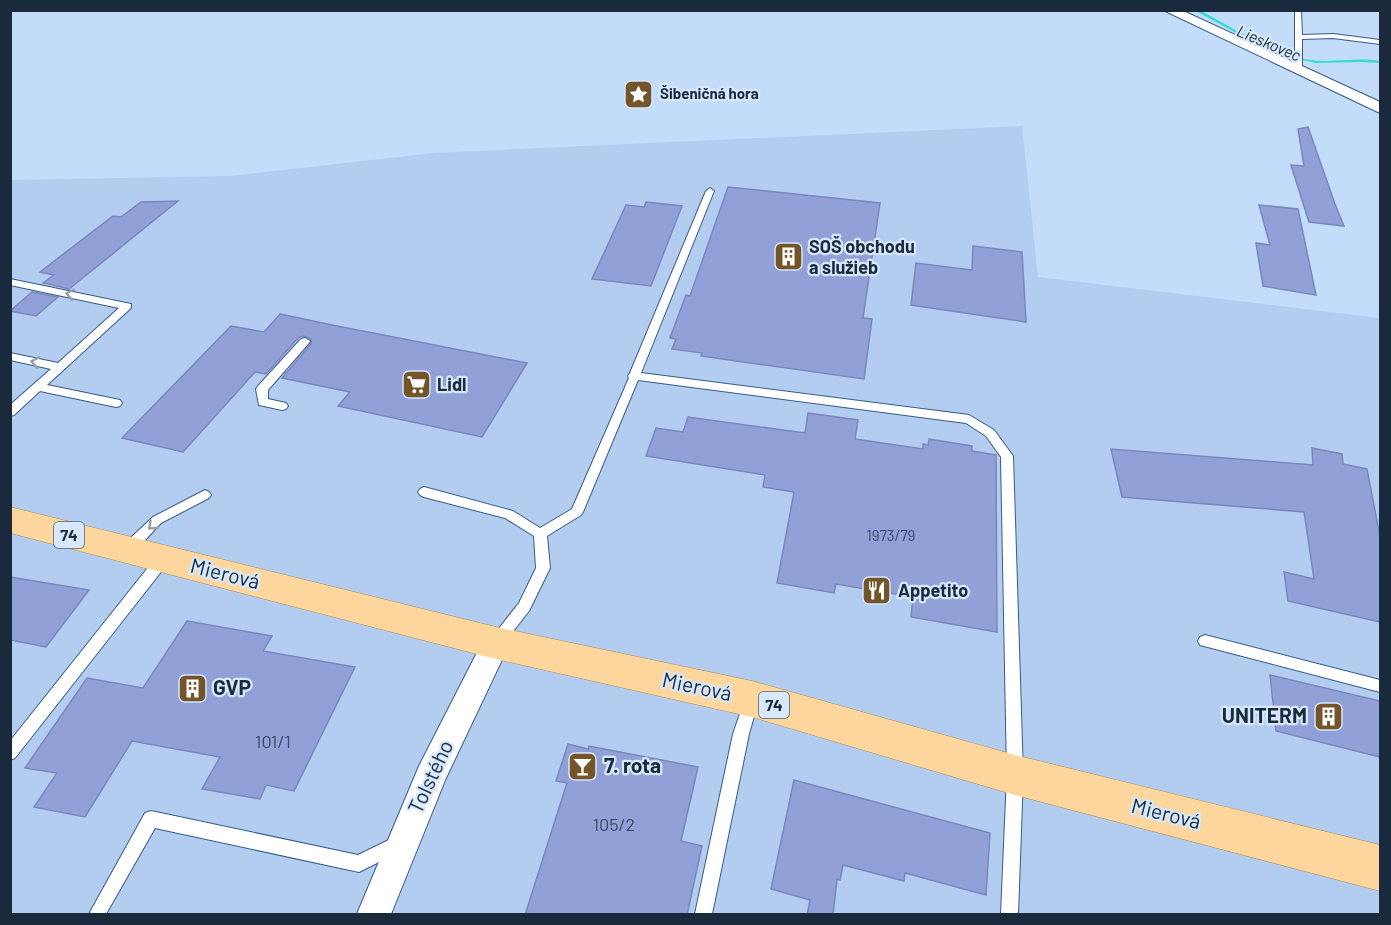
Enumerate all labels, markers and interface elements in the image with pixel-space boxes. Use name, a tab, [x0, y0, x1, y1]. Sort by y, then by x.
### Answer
water label: Lieskovec	[1234, 21, 1304, 64]
place icon: Šibeničná hora	[623, 78, 655, 110]
place label: Šibeničná hora	[660, 84, 759, 102]
place label: SOŠ obchodu a služieb	[809, 235, 915, 278]
building icon: SOŠ obchodu a služieb	[772, 241, 804, 273]
one-way arrow	[65, 288, 75, 301]
one-way arrow	[30, 356, 40, 369]
supermarket icon: Lidl	[400, 369, 432, 401]
place label: Lidl	[437, 373, 466, 395]
one-way arrow	[148, 518, 159, 529]
road number: 74	[54, 522, 84, 548]
house number: 1973/79	[867, 526, 915, 544]
street label: Mierová	[188, 552, 263, 593]
restaurant icon: Appetito	[861, 575, 893, 607]
place label: Appetito	[898, 579, 968, 601]
street label: Mierová	[660, 666, 734, 705]
building icon: GVP	[176, 672, 208, 704]
place label: GVP	[213, 674, 251, 699]
road number: 74	[759, 692, 789, 718]
building icon: UNITERM	[1312, 700, 1344, 732]
place label: UNITERM	[1222, 702, 1307, 727]
house number: 101/1	[255, 730, 291, 752]
street label: Tolstého	[402, 736, 457, 817]
bar icon: 7. rota	[567, 750, 599, 782]
place label: 7. rota	[604, 752, 661, 777]
street label: Mierová	[1129, 792, 1204, 833]
house number: 105/2	[593, 813, 635, 835]

